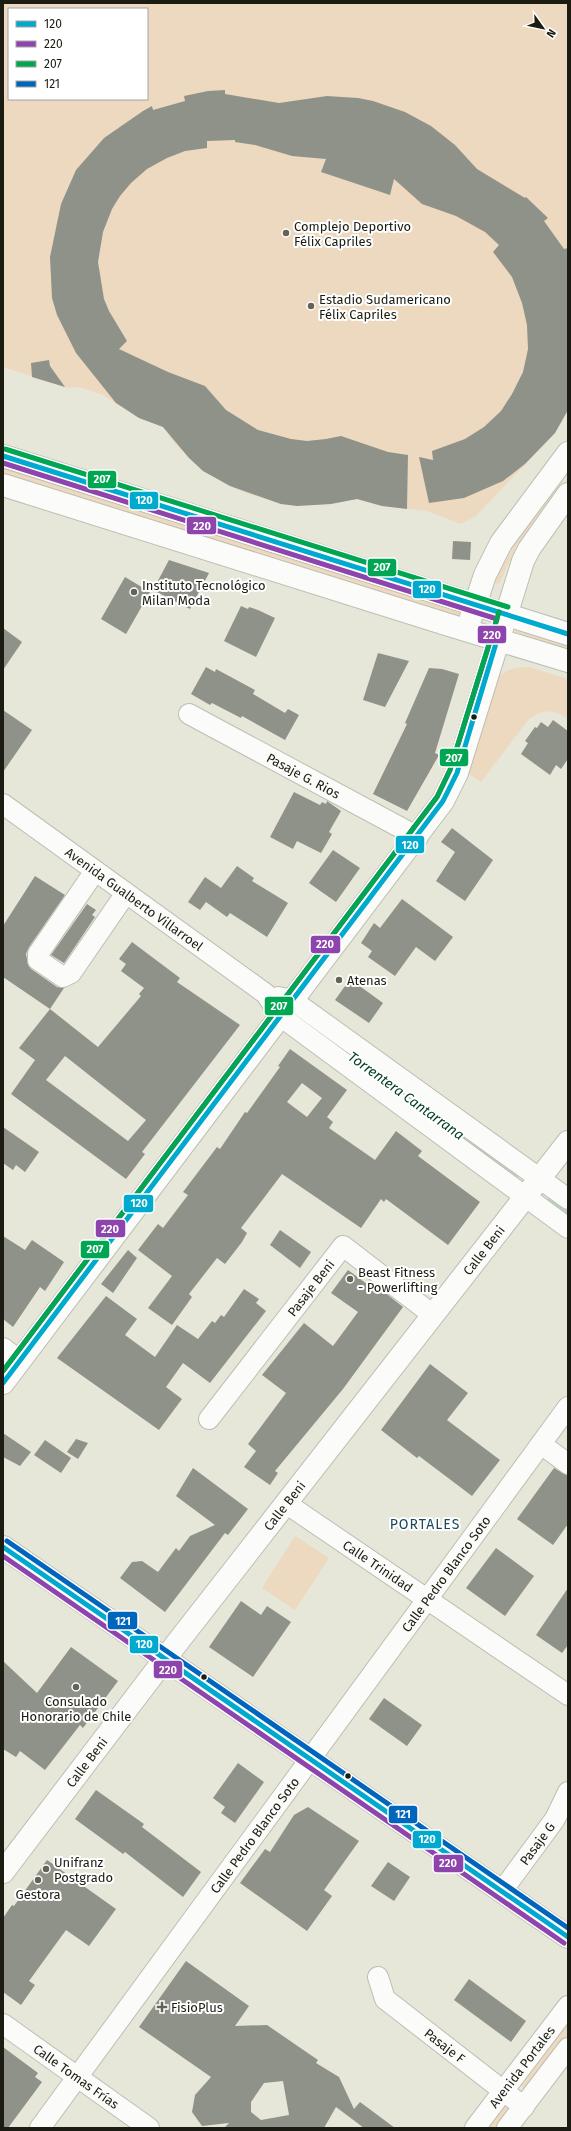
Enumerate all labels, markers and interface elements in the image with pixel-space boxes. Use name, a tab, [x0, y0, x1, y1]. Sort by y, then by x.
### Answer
legend	[8, 8, 148, 100]
north arrow	[523, 8, 563, 48]
text: 120	[44, 17, 62, 31]
text: N	[544, 27, 558, 40]
text: 220	[44, 37, 63, 51]
text: 207	[44, 57, 62, 71]
text: 121	[44, 77, 60, 91]
place label: Complejo Deportivo Félix Capriles	[294, 219, 411, 249]
marker: Complejo Deportivo Félix Capriles	[281, 228, 291, 238]
place label: Estadio Sudamericano Félix Capriles	[319, 292, 451, 322]
marker: Estadio Sudamericano Félix Capriles	[306, 301, 316, 311]
line badge: 207	[87, 470, 117, 489]
text: 207	[93, 473, 111, 486]
line badge: 120	[129, 491, 159, 510]
text: 120	[135, 494, 153, 507]
line badge: 220	[186, 516, 217, 535]
text: 220	[193, 520, 211, 533]
line badge: 207	[367, 558, 397, 577]
text: 207	[373, 561, 391, 574]
place label: Instituto Tecnológico Milan Moda	[142, 578, 266, 608]
line badge: 120	[412, 580, 442, 599]
text: 120	[418, 583, 436, 596]
marker: Instituto Tecnológico Milan Moda	[129, 587, 139, 597]
line badge: 220	[477, 625, 507, 644]
text: 220	[483, 629, 501, 642]
unlabelled marker	[469, 712, 479, 722]
line badge: 207	[439, 748, 469, 767]
street label: Pasaje G. Rios	[264, 750, 343, 801]
text: 207	[445, 752, 463, 765]
line badge: 120	[395, 835, 425, 854]
text: 120	[401, 839, 419, 852]
street label: Avenida Gualberto Villarroel	[63, 844, 206, 954]
line badge: 220	[310, 935, 341, 954]
text: 220	[316, 938, 334, 951]
place label: Atenas	[347, 973, 387, 988]
marker: Atenas	[334, 975, 344, 985]
line badge: 207	[264, 996, 294, 1016]
text: 207	[270, 1000, 288, 1013]
water label: Torrentera Cantarrana	[345, 1048, 467, 1144]
line badge: 120	[123, 1194, 154, 1213]
text: 120	[130, 1197, 148, 1210]
line badge: 220	[95, 1219, 126, 1238]
street label: Calle Beni	[460, 1222, 508, 1278]
text: 220	[101, 1223, 119, 1236]
line badge: 207	[80, 1240, 110, 1259]
text: 207	[86, 1243, 104, 1256]
street label: Pasaje Beni	[284, 1257, 337, 1319]
place label: Beast Fitness - Powerlifting	[358, 1265, 438, 1295]
marker: Beast Fitness - Powerlifting	[345, 1274, 355, 1284]
street label: Calle Beni	[260, 1478, 308, 1533]
street label: Calle Pedro Blanco Soto	[398, 1513, 493, 1635]
district label: PORTALES	[390, 1516, 460, 1533]
street label: Calle Trinidad	[340, 1537, 416, 1595]
line badge: 121	[107, 1611, 138, 1630]
text: 121	[115, 1615, 131, 1628]
line badge: 120	[129, 1635, 159, 1654]
text: 120	[135, 1638, 153, 1651]
line badge: 220	[153, 1660, 183, 1679]
text: 220	[159, 1664, 177, 1677]
unlabelled marker	[199, 1672, 209, 1682]
marker: Consulado Honorario de Chile	[71, 1682, 81, 1692]
place label: Consulado Honorario de Chile	[21, 1694, 131, 1724]
street label: Calle Beni	[63, 1734, 110, 1790]
unlabelled marker	[343, 1771, 353, 1781]
street label: Calle Pedro Blanco Soto	[207, 1774, 302, 1896]
line badge: 121	[388, 1805, 418, 1824]
text: 121	[395, 1808, 411, 1821]
street label: Pasaje G	[516, 1819, 558, 1868]
line badge: 120	[412, 1830, 442, 1849]
text: 120	[418, 1833, 436, 1846]
line badge: 220	[433, 1854, 464, 1873]
place label: Unifranz Postgrado	[54, 1855, 113, 1885]
text: 220	[439, 1857, 457, 1870]
marker: Unifranz Postgrado	[41, 1864, 51, 1874]
marker: Gestora	[33, 1875, 43, 1885]
place label: Gestora	[15, 1887, 61, 1902]
place label: FisioPlus	[171, 2000, 223, 2015]
marker: FisioPlus	[156, 2001, 168, 2013]
street label: Avenida Portales	[486, 2023, 558, 2111]
street label: Pasaje F	[422, 2025, 469, 2066]
street label: Calle Tomas Frías	[31, 2041, 122, 2112]

